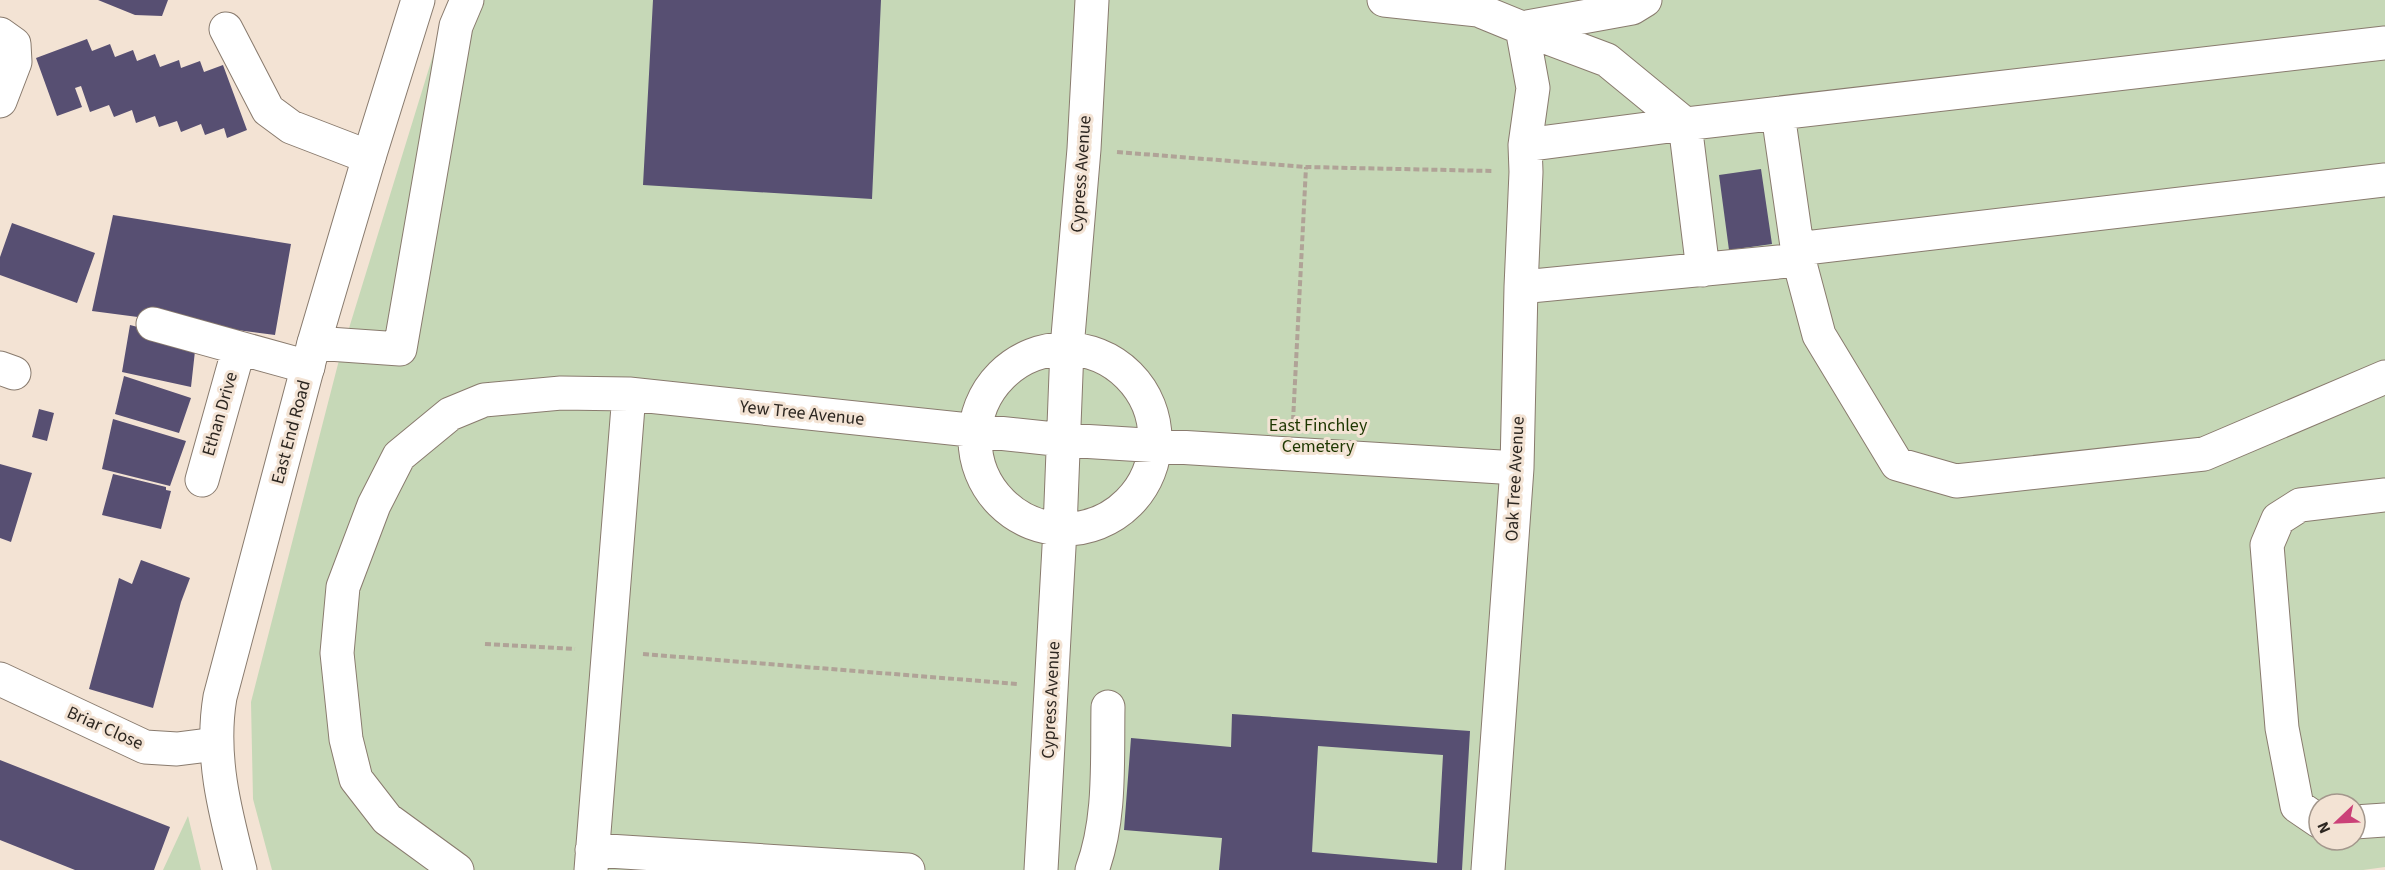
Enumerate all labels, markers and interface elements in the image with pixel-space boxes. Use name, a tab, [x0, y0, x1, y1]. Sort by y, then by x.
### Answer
street label: Cypress Avenue	[1064, 114, 1098, 234]
street label: Ethan Drive	[196, 369, 244, 459]
street label: East End Road	[265, 377, 317, 487]
street label: Yew Tree Avenue	[737, 394, 866, 432]
park label: East Finchley Cemetery	[1269, 413, 1368, 459]
street label: Oak Tree Avenue	[1499, 416, 1531, 542]
street label: Cypress Avenue	[1035, 641, 1067, 759]
street label: Briar Close	[63, 700, 147, 756]
north arrow	[2307, 792, 2367, 852]
text: N	[2312, 818, 2336, 837]

